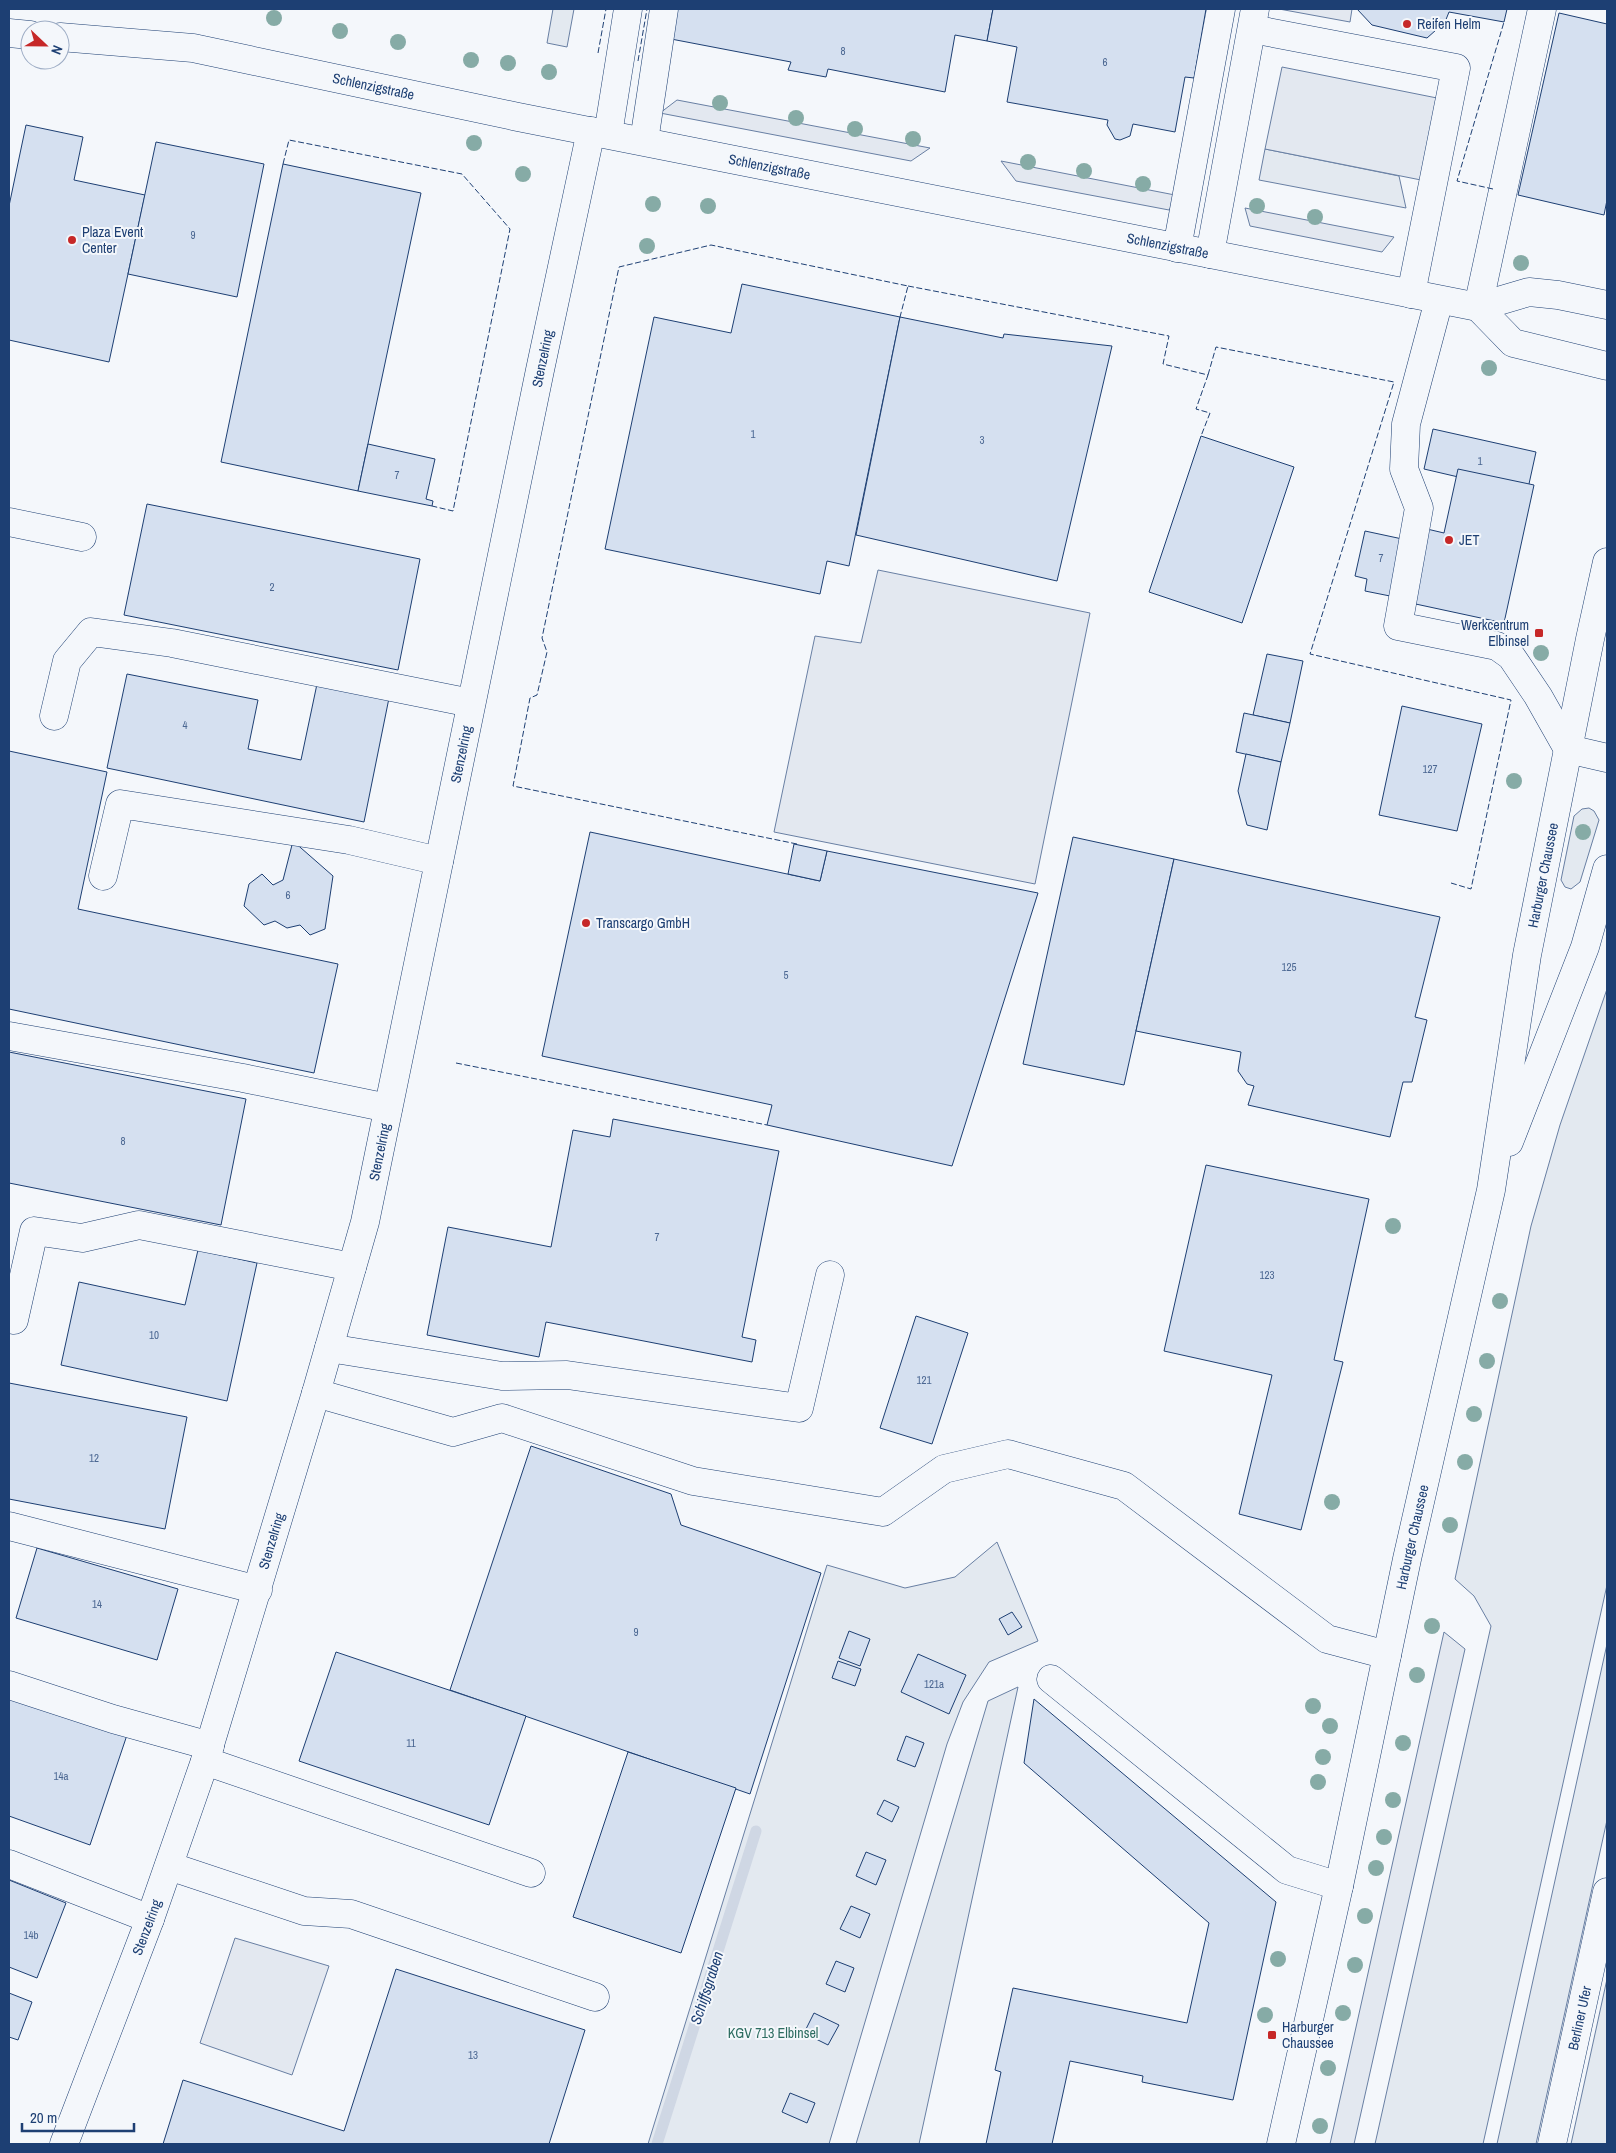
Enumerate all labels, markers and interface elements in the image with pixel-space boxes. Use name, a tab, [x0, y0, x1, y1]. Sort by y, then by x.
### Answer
place label: Reifen Helm	[1417, 15, 1481, 33]
marker: Reifen Helm	[1401, 18, 1413, 30]
north arrow	[20, 20, 70, 70]
text: N	[47, 43, 67, 57]
house number: 8	[840, 44, 846, 58]
house number: 6	[1102, 55, 1108, 69]
street label: Schlenzigstraße	[331, 69, 416, 104]
street label: Schlenzigstraße	[727, 150, 812, 184]
place label: Plaza Event Center	[82, 223, 143, 257]
house number: 9	[190, 228, 196, 242]
street label: Schlenzigstraße	[1125, 229, 1210, 262]
marker: Plaza Event Center	[66, 234, 78, 246]
street label: Stenzelring	[528, 328, 557, 389]
house number: 1	[750, 427, 756, 441]
house number: 3	[979, 433, 985, 447]
house number: 1	[1477, 454, 1483, 468]
house number: 7	[394, 468, 400, 482]
place label: JET	[1459, 531, 1479, 549]
marker: JET	[1443, 534, 1455, 546]
house number: 7	[1378, 551, 1384, 565]
house number: 2	[269, 580, 275, 594]
place label: Werkcentrum Elbinsel	[1461, 616, 1529, 650]
marker: Werkcentrum Elbinsel	[1533, 627, 1545, 639]
house number: 4	[182, 718, 188, 732]
street label: Stenzelring	[446, 723, 476, 785]
house number: 127	[1422, 762, 1438, 776]
street label: Harburger Chaussee	[1524, 821, 1562, 929]
house number: 6	[285, 888, 291, 902]
place label: Transcargo GmbH	[596, 914, 690, 932]
marker: Transcargo GmbH	[580, 917, 592, 929]
house number: 125	[1281, 960, 1297, 974]
house number: 5	[783, 968, 789, 982]
street label: Stenzelring	[365, 1121, 394, 1182]
house number: 8	[120, 1134, 126, 1148]
house number: 7	[654, 1230, 660, 1244]
house number: 123	[1259, 1268, 1275, 1282]
house number: 10	[149, 1328, 159, 1342]
house number: 121	[916, 1373, 932, 1387]
house number: 12	[89, 1451, 99, 1465]
street label: Harburger Chaussee	[1392, 1483, 1433, 1591]
street label: Stenzelring	[254, 1510, 289, 1571]
house number: 14	[92, 1597, 102, 1611]
house number: 9	[633, 1625, 639, 1639]
house number: 121a	[924, 1677, 944, 1691]
house number: 11	[406, 1736, 416, 1750]
house number: 14a	[53, 1769, 69, 1783]
street label: Stenzelring	[128, 1896, 165, 1958]
house number: 14b	[23, 1928, 39, 1942]
water label: Schiffsgraben	[685, 1948, 728, 2027]
street label: Berliner Ufer	[1564, 1984, 1595, 2052]
place label: Harburger Chaussee	[1282, 2018, 1334, 2052]
park label: KGV 713 Elbinsel	[728, 2024, 818, 2042]
marker: Harburger Chaussee	[1266, 2029, 1278, 2041]
house number: 13	[468, 2048, 478, 2062]
scale bar	[22, 2100, 135, 2132]
text: 20 m	[30, 2107, 57, 2128]

